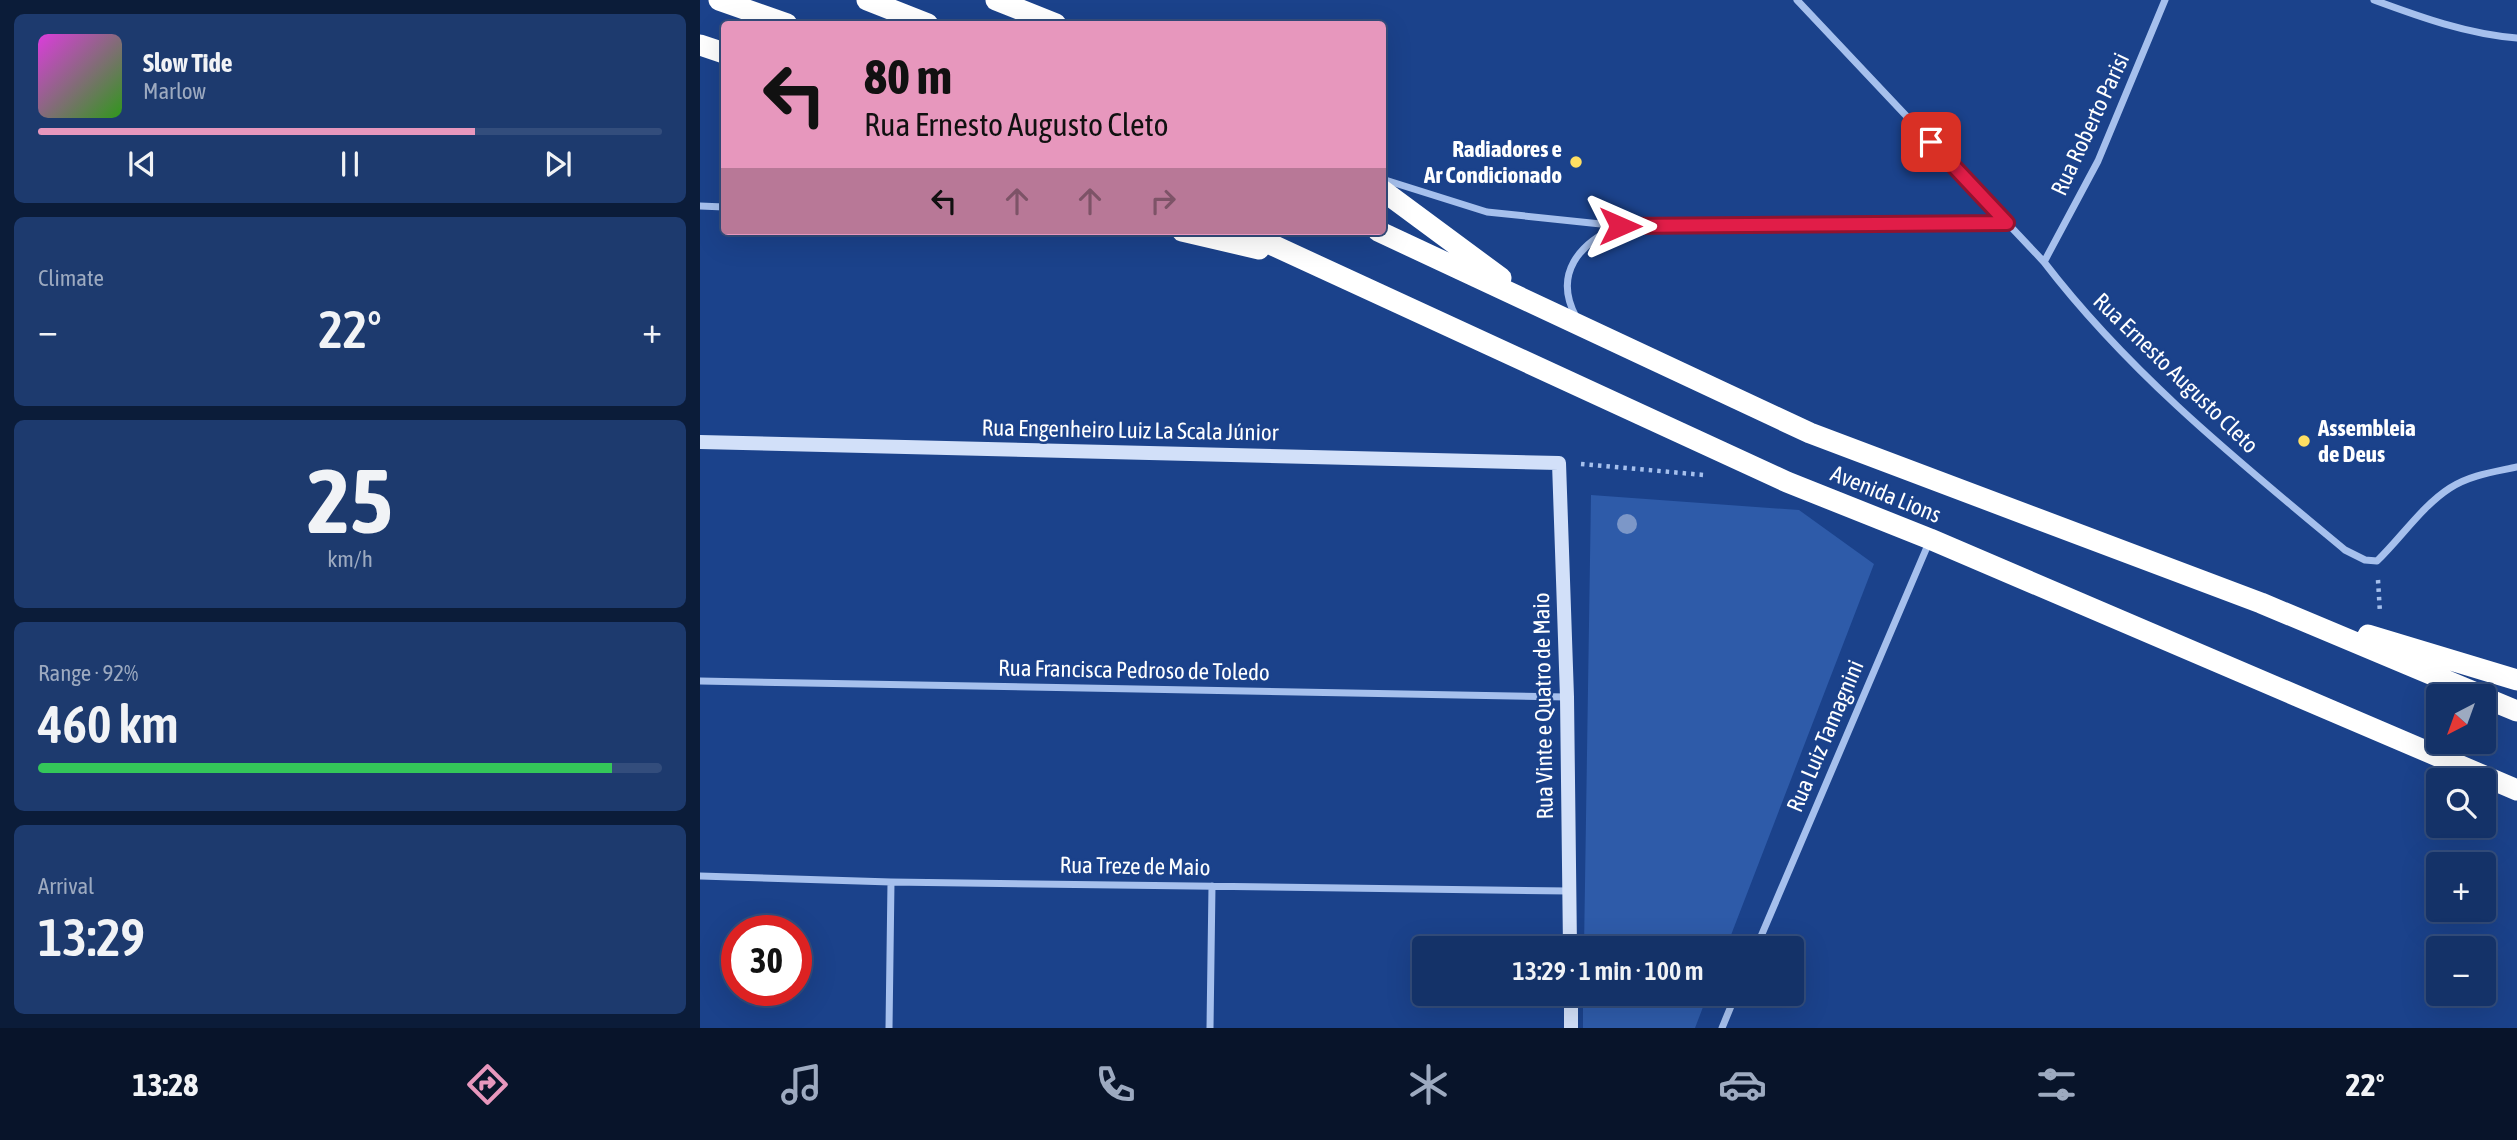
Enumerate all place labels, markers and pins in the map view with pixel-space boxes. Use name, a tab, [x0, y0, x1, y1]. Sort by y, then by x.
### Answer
pin	[1901, 112, 1961, 172]
place label: Radiadores e Ar Condicionado	[1423, 136, 1562, 188]
marker: Radiadores e Ar Condicionado	[1568, 154, 1584, 170]
place label: Assembleia de Deus	[2317, 415, 2416, 467]
marker: Assembleia de Deus	[2296, 433, 2312, 449]

